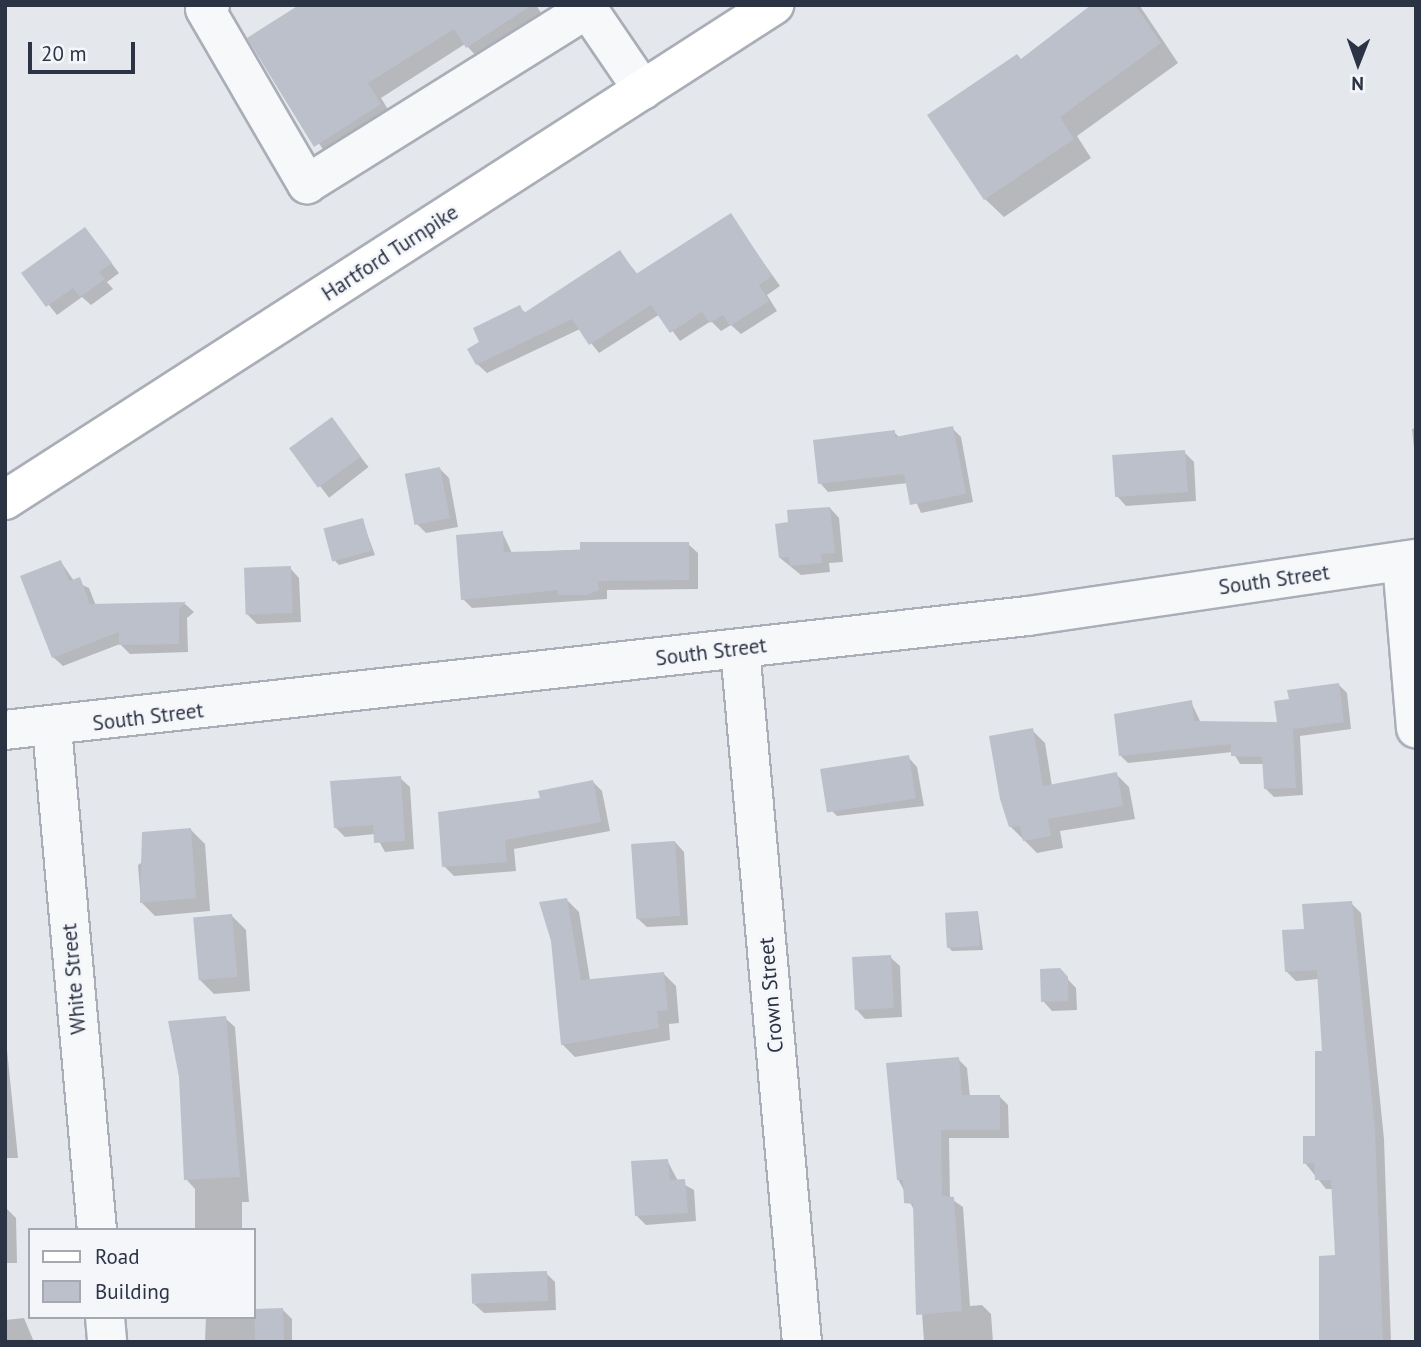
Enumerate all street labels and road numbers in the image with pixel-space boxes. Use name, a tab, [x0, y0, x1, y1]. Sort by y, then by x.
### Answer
street label: Hartford Turnpike	[317, 199, 463, 307]
street label: South Street	[1217, 560, 1331, 600]
street label: South Street	[654, 633, 768, 671]
street label: South Street	[91, 698, 205, 736]
street label: White Street	[57, 922, 91, 1036]
street label: Crown Street	[753, 936, 789, 1054]

